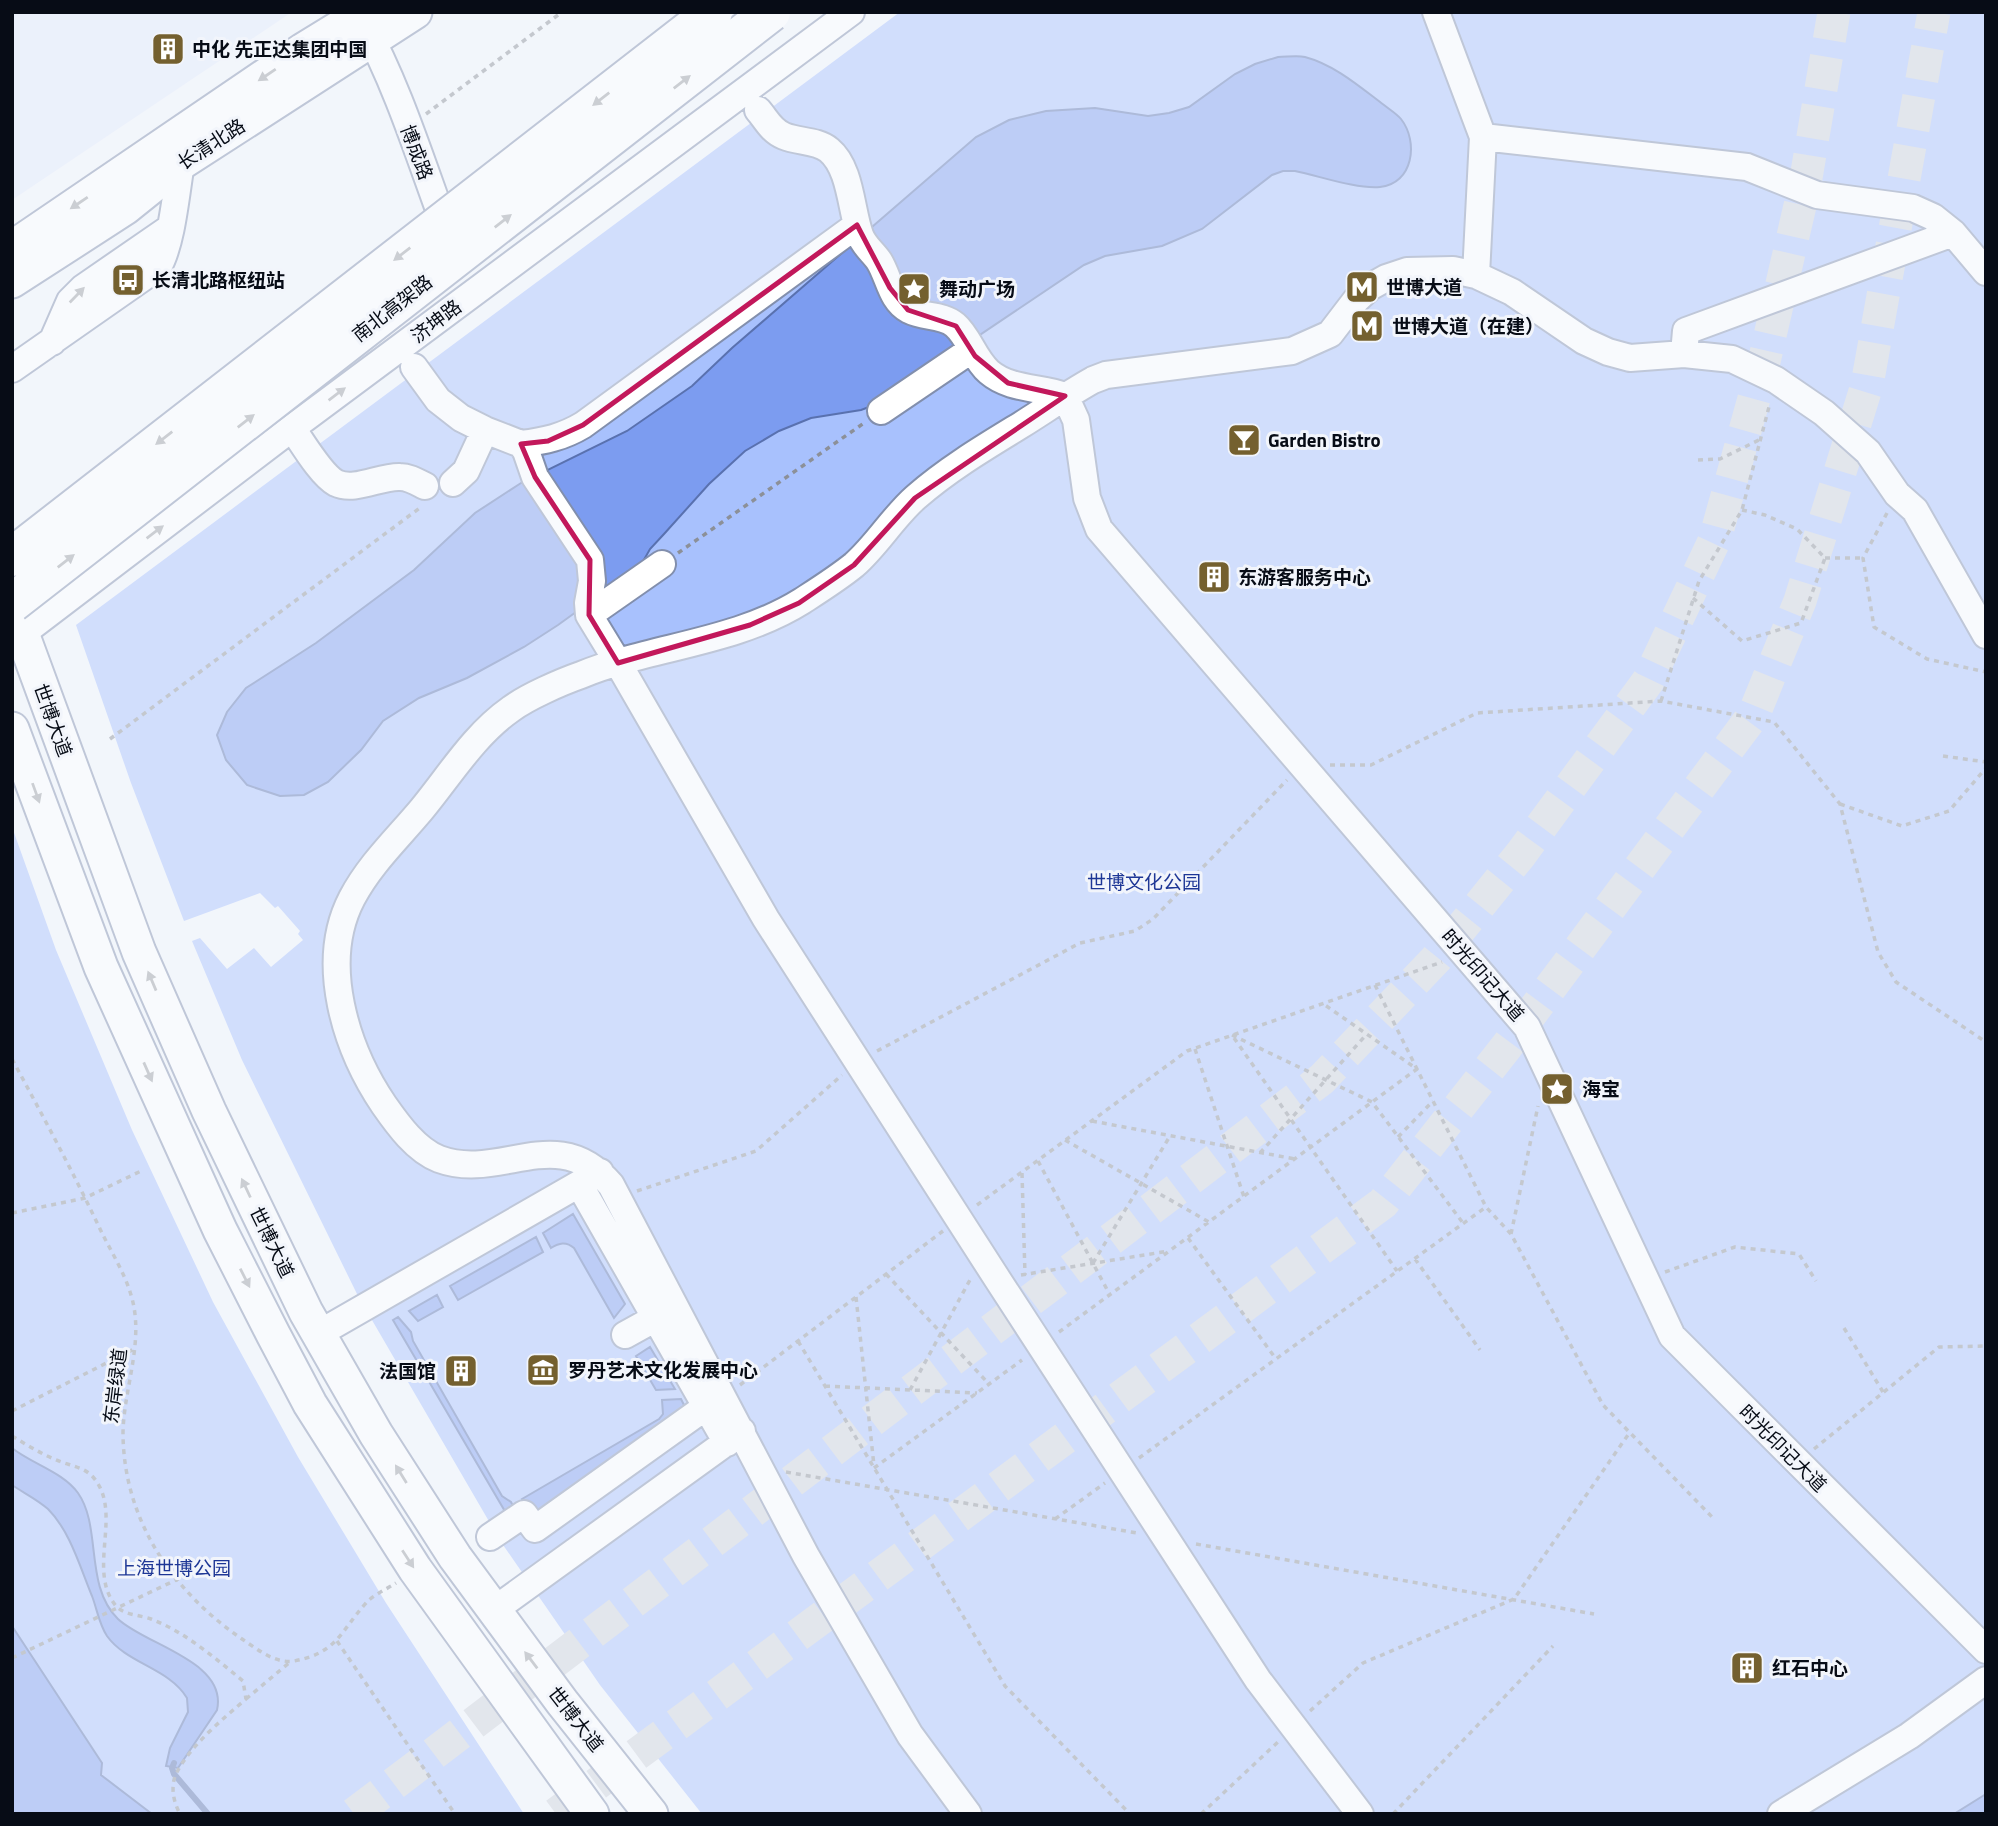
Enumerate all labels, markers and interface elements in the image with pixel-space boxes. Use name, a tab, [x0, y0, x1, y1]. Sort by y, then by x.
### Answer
building icon: 中化 先正达集团中国	[149, 30, 187, 68]
place label: 中化 先正达集团中国	[192, 34, 367, 63]
one-way arrow	[257, 68, 276, 81]
one-way arrow	[673, 74, 691, 89]
one-way arrow	[592, 92, 610, 106]
street label: 长清北路	[171, 111, 251, 176]
street label: 博成路	[394, 120, 441, 184]
one-way arrow	[69, 197, 89, 210]
one-way arrow	[493, 214, 511, 229]
one-way arrow	[393, 246, 411, 260]
bus stop icon: 长清北路枢纽站	[109, 261, 147, 299]
place label: 长清北路枢纽站	[152, 265, 285, 294]
street label: 南北高架路	[345, 267, 438, 348]
metro station icon: 世博大道	[1343, 268, 1381, 306]
place icon: 舞动广场	[895, 270, 933, 308]
place label: 世博大道	[1386, 272, 1462, 301]
place label: 舞动广场	[939, 274, 1015, 303]
one-way arrow	[69, 286, 85, 304]
street label: 济坤路	[404, 292, 467, 349]
metro station icon: 世博大道（在建）	[1348, 307, 1386, 345]
place label: 世博大道（在建）	[1392, 311, 1544, 340]
one-way arrow	[327, 387, 345, 402]
one-way arrow	[236, 414, 254, 429]
bar icon: Garden Bistro	[1225, 421, 1263, 459]
place label: Garden Bistro	[1268, 425, 1381, 454]
one-way arrow	[156, 431, 174, 446]
one-way arrow	[146, 524, 164, 539]
one-way arrow	[57, 554, 75, 568]
building icon: 东游客服务中心	[1195, 558, 1233, 596]
place label: 东游客服务中心	[1238, 562, 1371, 591]
street label: 世博大道	[27, 679, 80, 761]
one-way arrow	[31, 782, 42, 803]
park label: 世博文化公园	[1087, 867, 1201, 896]
street label: 时光印记大道	[1435, 922, 1532, 1027]
one-way arrow	[146, 971, 158, 991]
one-way arrow	[142, 1062, 154, 1082]
place icon: 海宝	[1538, 1070, 1576, 1108]
place label: 海宝	[1582, 1074, 1620, 1103]
one-way arrow	[240, 1178, 252, 1198]
street label: 世博大道	[243, 1201, 302, 1282]
one-way arrow	[239, 1268, 250, 1288]
street label: 东岸绿道	[95, 1346, 134, 1425]
museum icon: 罗丹艺术文化发展中心	[524, 1351, 562, 1389]
building icon: 法国馆	[442, 1352, 480, 1390]
place label: 罗丹艺术文化发展中心	[568, 1355, 758, 1384]
place label: 法国馆	[379, 1356, 436, 1385]
street label: 时光印记大道	[1733, 1397, 1834, 1498]
one-way arrow	[395, 1464, 408, 1483]
one-way arrow	[402, 1549, 415, 1569]
park label: 上海世博公园	[117, 1553, 231, 1582]
building icon: 红石中心	[1728, 1649, 1766, 1687]
one-way arrow	[525, 1651, 539, 1669]
place label: 红石中心	[1772, 1653, 1848, 1682]
street label: 世博大道	[542, 1680, 611, 1758]

